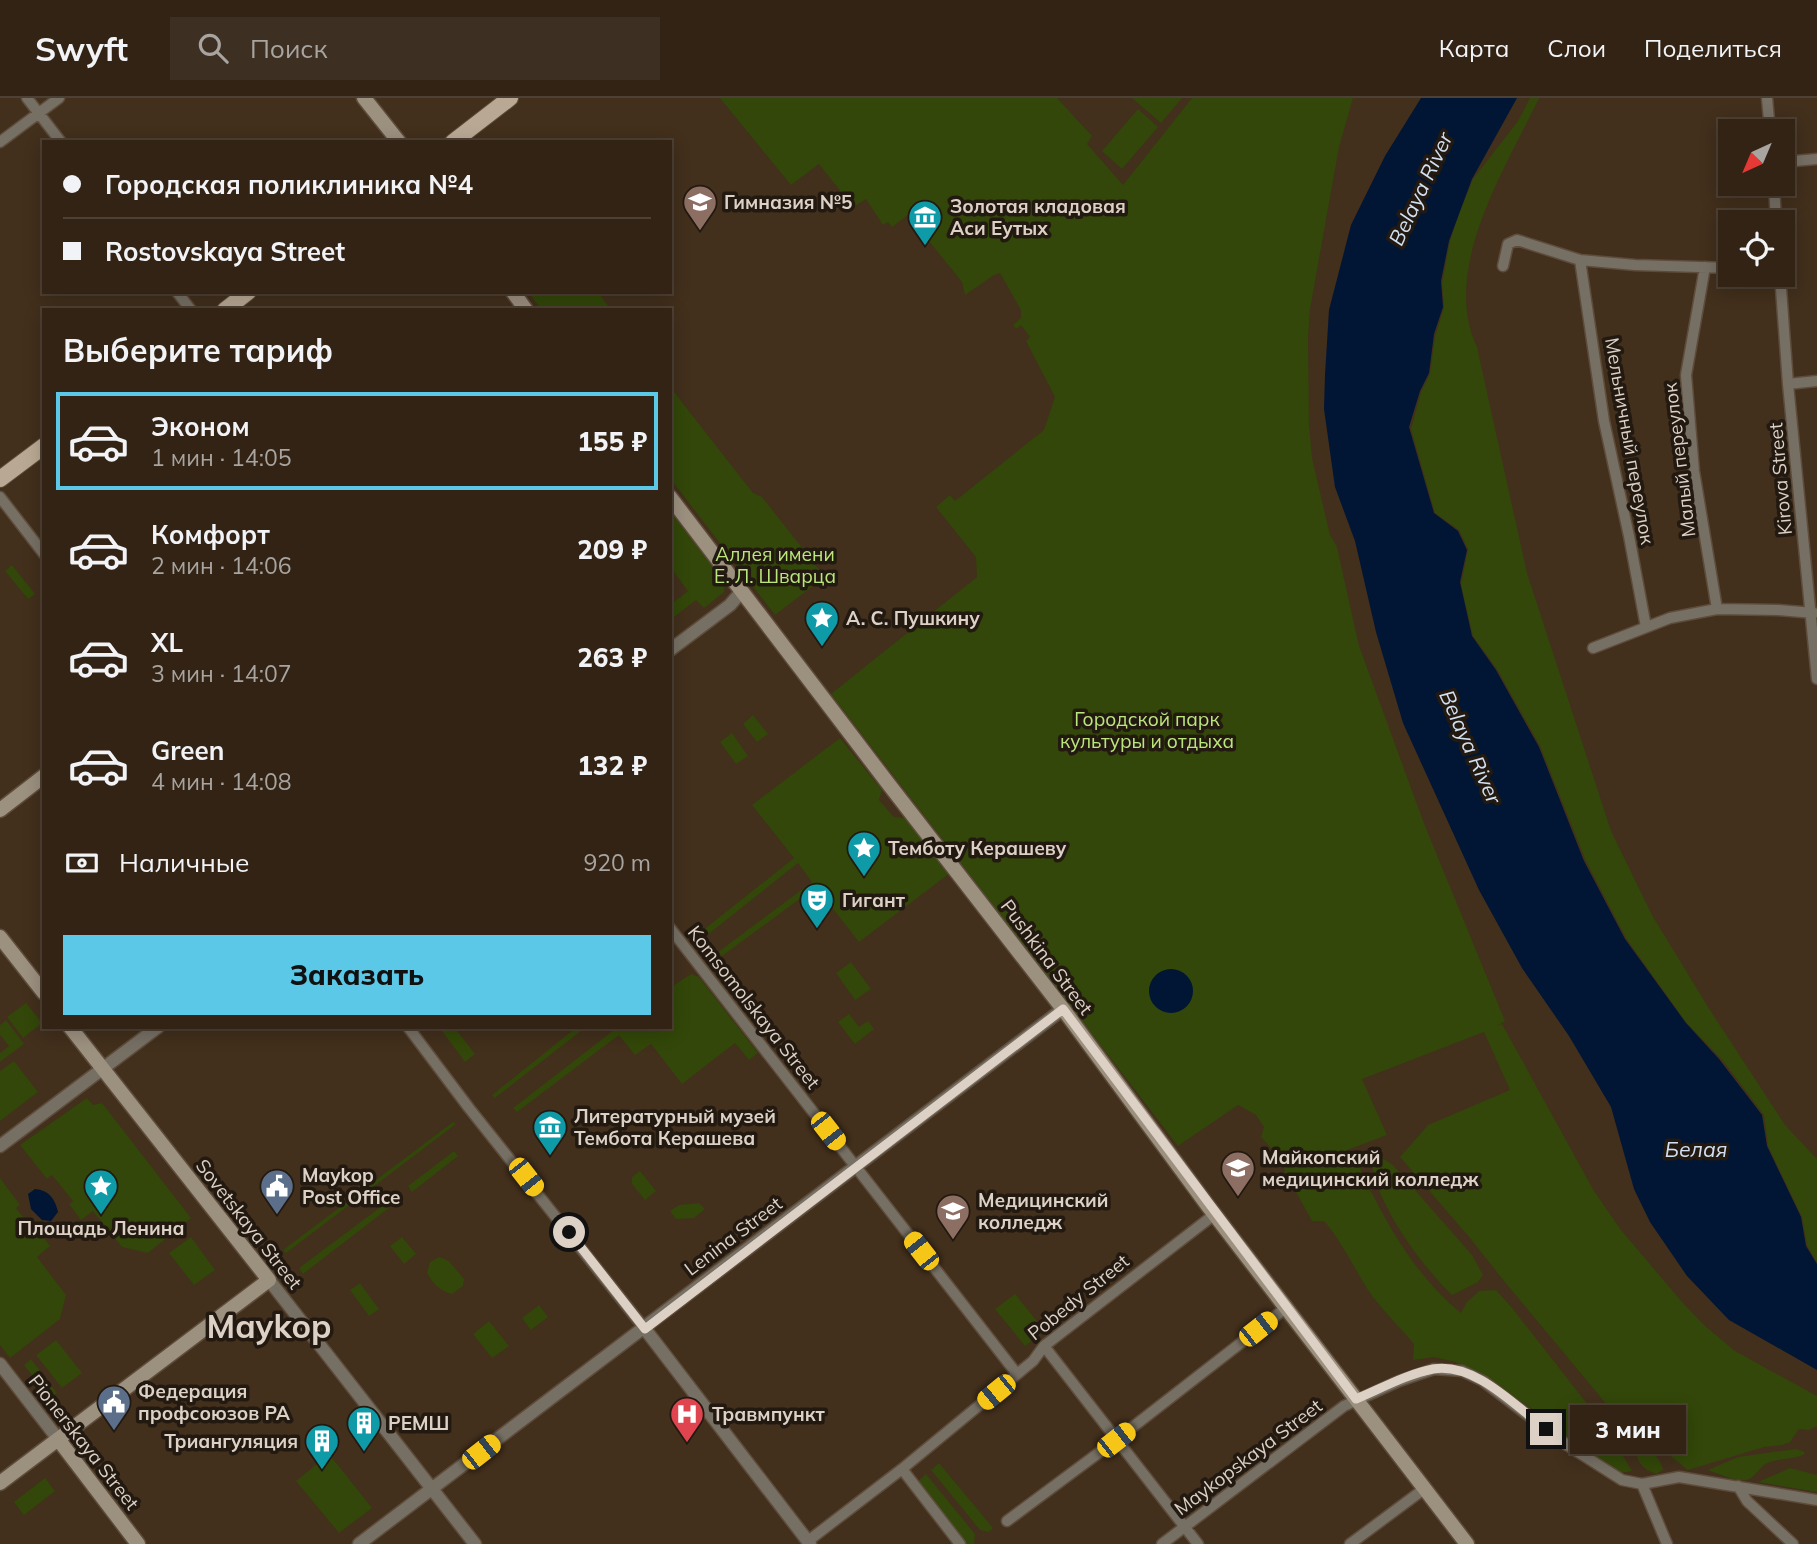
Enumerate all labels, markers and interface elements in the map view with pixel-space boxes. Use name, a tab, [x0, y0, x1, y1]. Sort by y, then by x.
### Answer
search box	[170, 17, 660, 80]
text: Swyft	[35, 28, 128, 69]
icon: search	[194, 29, 232, 67]
text: Поиск	[250, 32, 328, 65]
text: Карта	[1439, 33, 1509, 63]
text: Слои	[1547, 33, 1606, 63]
text: Поделиться	[1644, 33, 1782, 63]
north arrow	[1718, 119, 1796, 196]
map controls	[1718, 119, 1795, 287]
water label: Belaya River	[1383, 127, 1458, 249]
text: Городская поликлиника №4	[105, 168, 473, 201]
school or university icon: Гимназия №5	[681, 183, 719, 232]
place label: Гимназия №5	[724, 190, 852, 214]
place label: Золотая кладовая Аси Еутых	[950, 194, 1126, 240]
museum icon: Золотая кладовая Аси Еутых	[906, 198, 944, 247]
button: locate	[1718, 210, 1795, 287]
text: Rostovskaya Street	[105, 235, 345, 268]
text: Выберите тариф	[63, 330, 333, 370]
street label: Мельничный переулок	[1600, 336, 1660, 547]
street label: Малый переулок	[1658, 381, 1700, 539]
icon: car	[67, 410, 130, 473]
text: Эконом	[151, 410, 250, 443]
street label: Kirova Street	[1763, 421, 1797, 536]
text: 155 ₽	[577, 425, 647, 458]
text: 1 мин · 14:05	[151, 443, 291, 472]
icon: car	[67, 518, 130, 581]
text: Комфорт	[151, 518, 270, 551]
text: 209 ₽	[577, 533, 647, 566]
park label: Аллея имени Е. Л. Шварца	[714, 542, 836, 588]
text: 2 мин · 14:06	[151, 551, 291, 580]
place icon: А. С. Пушкину	[803, 599, 841, 648]
place label: А. С. Пушкину	[846, 606, 980, 630]
icon: car	[67, 626, 130, 689]
text: XL	[151, 626, 183, 659]
text: 263 ₽	[577, 641, 647, 674]
text: 3 мин · 14:07	[151, 659, 291, 688]
water label: Belaya River	[1434, 686, 1508, 809]
park label: Городской парк культуры и отдыха	[1060, 707, 1234, 753]
icon: car	[67, 734, 130, 797]
text: Green	[151, 734, 224, 767]
text: 132 ₽	[577, 749, 647, 782]
text: 4 мин · 14:08	[151, 767, 291, 796]
place icon: Темботу Керашеву	[845, 829, 883, 878]
place label: Темботу Керашеву	[888, 836, 1067, 860]
icon: cash	[63, 844, 101, 882]
text: Наличные	[119, 846, 249, 879]
text: 920 m	[583, 848, 651, 877]
theatre icon: Гигант	[798, 881, 836, 930]
place label: Гигант	[842, 888, 906, 912]
street label: Pushkina Street	[996, 895, 1098, 1020]
street label: Komsomolskaya Street	[683, 920, 826, 1094]
button: Заказать	[63, 935, 651, 1015]
place label: Литературный музей Тембота Керашева	[574, 1104, 776, 1150]
museum icon: Литературный музей Тембота Керашева	[531, 1108, 569, 1157]
car	[807, 1108, 850, 1154]
water label: Белая	[1665, 1136, 1727, 1162]
place label: Майкопский медицинский колледж	[1262, 1145, 1479, 1191]
school or university icon: Майкопский медицинский колледж	[1219, 1149, 1257, 1198]
street label: Sovetskaya Street	[191, 1154, 308, 1294]
car	[505, 1154, 548, 1200]
place label: Maykop Post Office	[302, 1163, 400, 1209]
place icon: Площадь Ленина	[82, 1167, 120, 1216]
public building icon: Maykop Post Office	[258, 1167, 296, 1216]
place label: Медицинский колледж	[978, 1188, 1108, 1234]
street label: Lenina Street	[679, 1191, 787, 1281]
school or university icon: Медицинский колледж	[934, 1192, 972, 1241]
place label: Площадь Ленина	[17, 1216, 185, 1240]
route start	[553, 1216, 585, 1248]
car	[900, 1228, 943, 1274]
street label: Pobedy Street	[1022, 1249, 1134, 1345]
district label: Maykop	[207, 1305, 331, 1346]
car	[1235, 1308, 1282, 1350]
street label: Pionerskaya Street	[24, 1370, 145, 1515]
car	[974, 1371, 1019, 1413]
place label: Федерация профсоюзов РА	[138, 1379, 291, 1425]
public building icon: Федерация профсоюзов РА	[95, 1383, 133, 1432]
street label: Maykopskaya Street	[1169, 1393, 1327, 1520]
hospital icon: Травмпункт	[668, 1395, 706, 1444]
place label: Травмпункт	[712, 1402, 825, 1426]
building icon: РЕМШ	[345, 1404, 383, 1453]
callout: 3 мин	[1570, 1404, 1686, 1454]
place label: РЕМШ	[388, 1411, 449, 1435]
route end	[1530, 1413, 1562, 1445]
text: 3 мин	[1595, 1415, 1661, 1444]
car	[1093, 1419, 1140, 1461]
building icon: Триангуляция	[303, 1422, 341, 1471]
place label: Триангуляция	[164, 1429, 298, 1453]
car	[458, 1431, 505, 1473]

